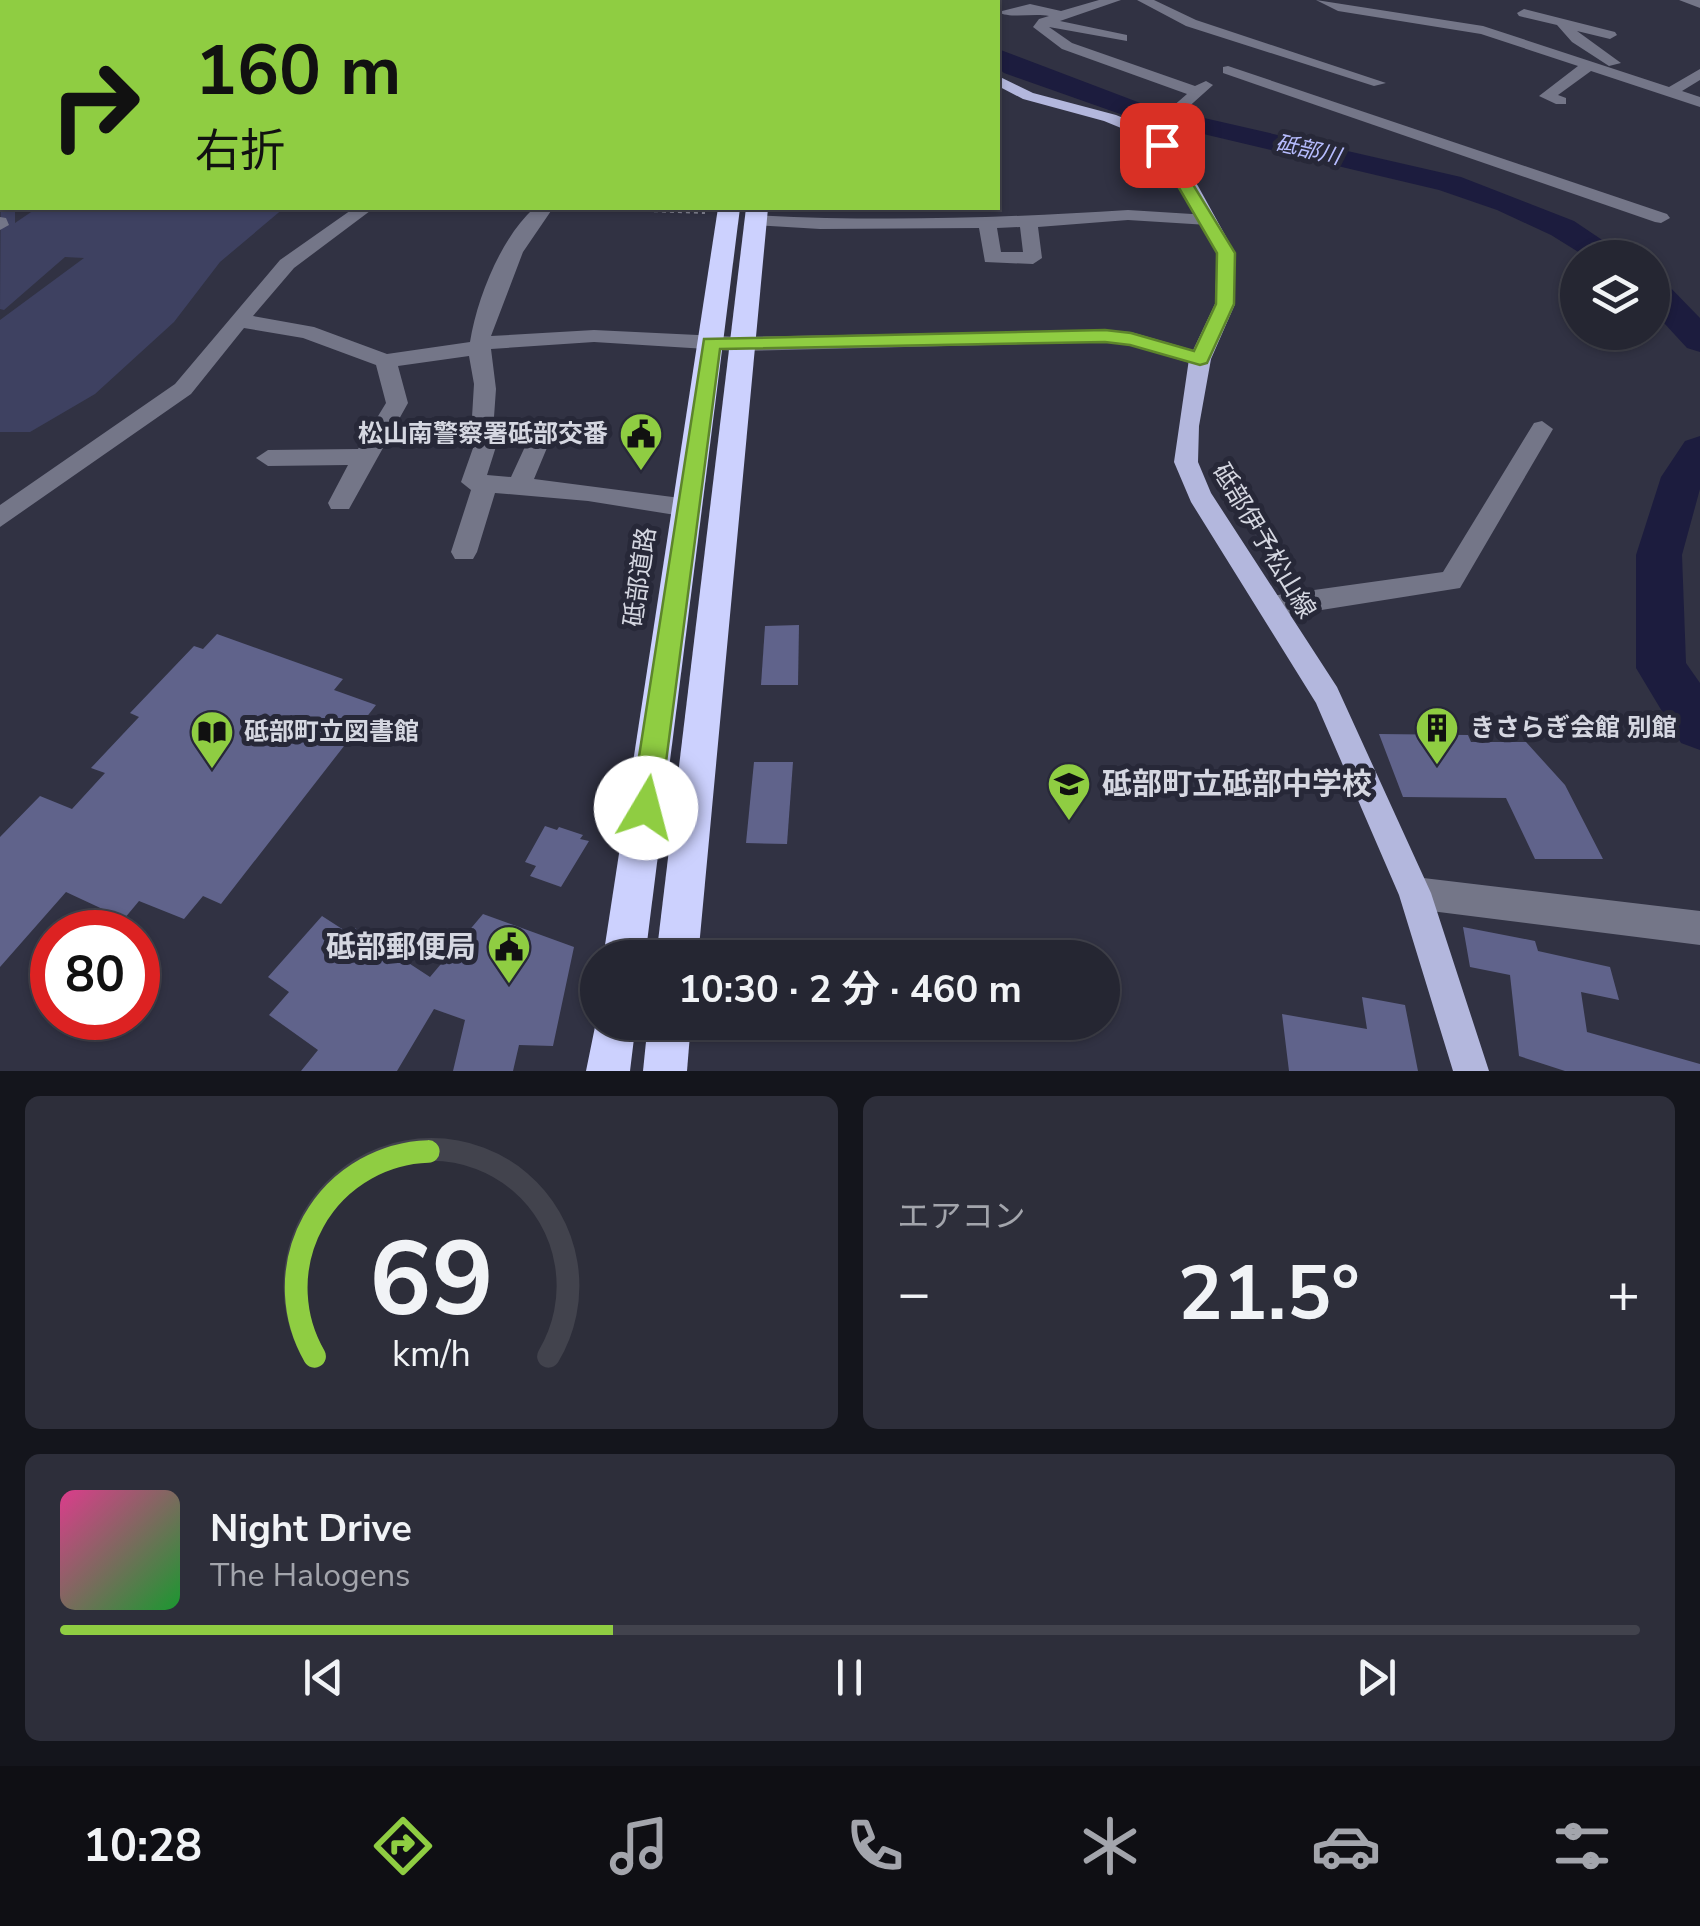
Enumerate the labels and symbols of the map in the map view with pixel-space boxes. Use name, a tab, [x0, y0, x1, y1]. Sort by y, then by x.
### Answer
pin	[1120, 103, 1205, 188]
water label: 砥部川	[1272, 128, 1345, 172]
public building icon: 松山南警察署砥部交番	[618, 411, 664, 472]
place label: 松山南警察署砥部交番	[358, 417, 608, 451]
street label: 砥部伊予松山線	[1204, 457, 1324, 625]
street label: 砥部道路	[616, 525, 664, 629]
building icon: きさらぎ会館 別館	[1414, 705, 1460, 766]
library icon: 砥部町立図書館	[189, 709, 235, 770]
place label: きさらぎ会館 別館	[1470, 711, 1677, 745]
place label: 砥部町立図書館	[244, 715, 419, 749]
position arrow	[594, 756, 698, 860]
school or university icon: 砥部町立砥部中学校	[1046, 761, 1092, 822]
place label: 砥部町立砥部中学校	[1102, 764, 1372, 805]
speed limit sign: 80	[30, 910, 160, 1040]
public building icon: 砥部郵便局	[486, 924, 532, 985]
place label: 砥部郵便局	[326, 927, 476, 968]

